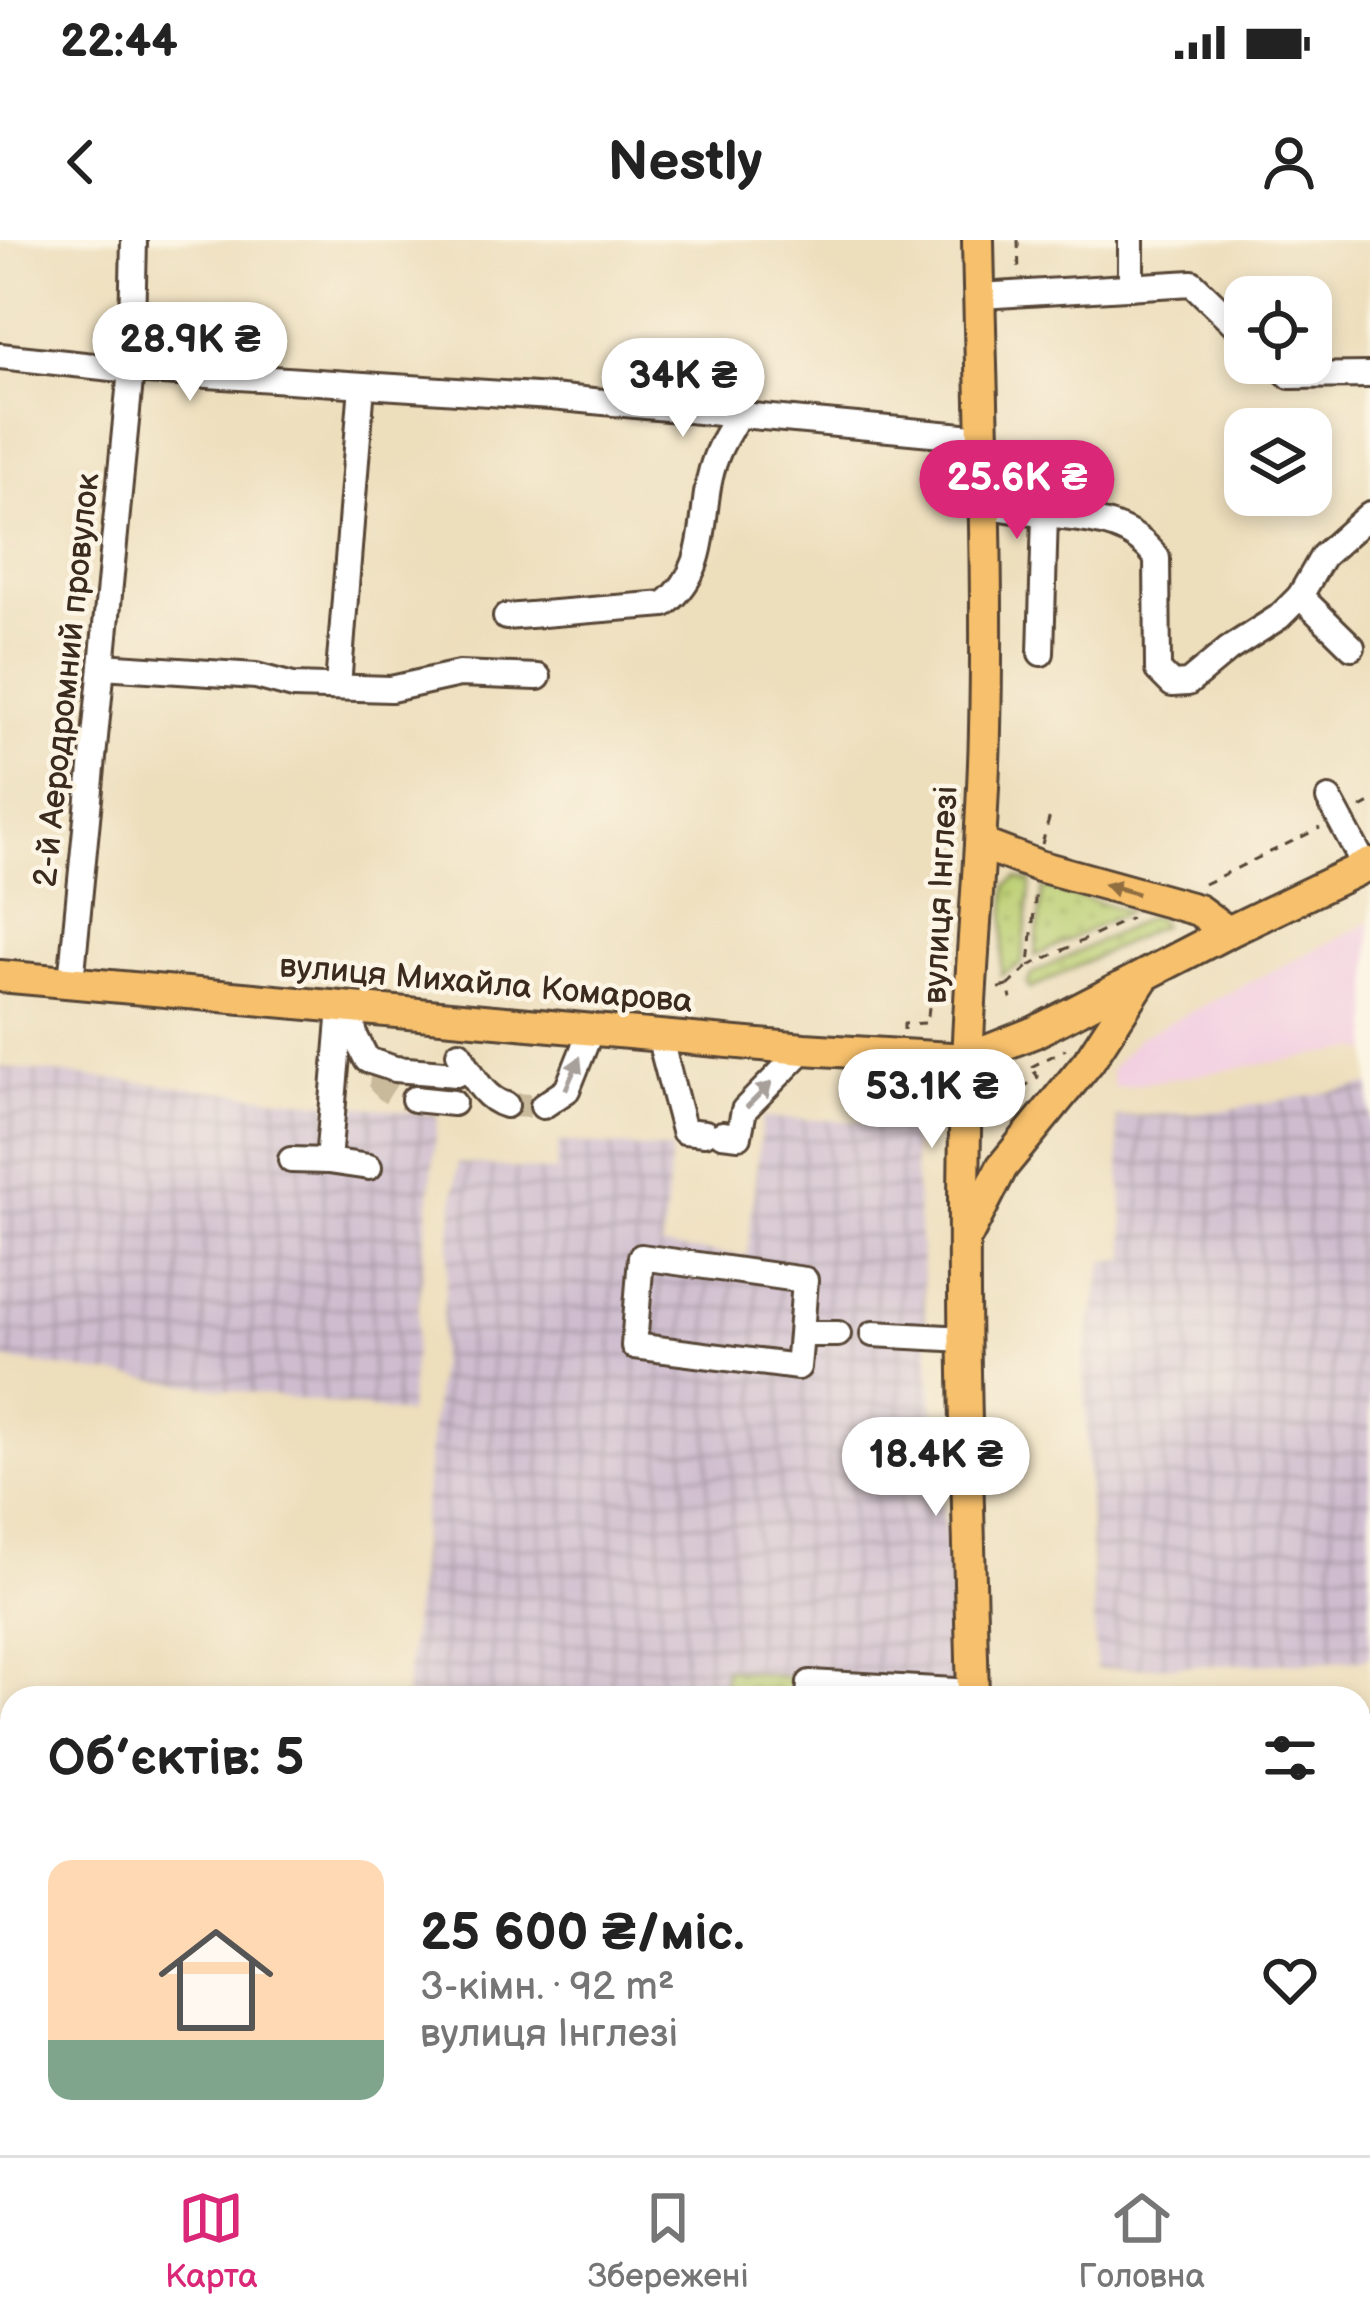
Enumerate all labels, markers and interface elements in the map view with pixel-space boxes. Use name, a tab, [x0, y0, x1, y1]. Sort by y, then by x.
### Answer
text: 22:44	[60, 15, 178, 70]
icon: back	[48, 129, 114, 195]
icon: person	[1256, 129, 1322, 195]
text: Nestly	[608, 130, 762, 195]
map controls	[1224, 276, 1332, 516]
button: locate	[1224, 276, 1332, 384]
pin: 28.9K ₴	[79, 302, 301, 404]
text: 28.9K ₴	[119, 317, 261, 364]
pin: 34K ₴	[599, 338, 767, 440]
text: 34K ₴	[629, 353, 737, 400]
button: layers	[1224, 408, 1332, 516]
pin: 25.6K ₴	[906, 440, 1128, 542]
text: 25.6K ₴	[946, 455, 1088, 502]
street label: 2-й Аеродромний провулок	[25, 471, 109, 889]
street label: вулиця Інглезі	[915, 785, 967, 1005]
one-way arrow	[1103, 878, 1140, 897]
street label: вулиця Михайла Комарова	[278, 946, 694, 1022]
pin: 53.1K ₴	[821, 1049, 1043, 1151]
one-way arrow	[564, 1055, 584, 1090]
text: 53.1K ₴	[865, 1064, 999, 1111]
one-way arrow	[745, 1081, 773, 1109]
pin: 18.4K ₴	[825, 1417, 1047, 1519]
text: 18.4K ₴	[869, 1432, 1003, 1479]
icon: filters	[1257, 1725, 1323, 1791]
text: Об’єктів: 5	[48, 1728, 304, 1789]
text: 25 600 ₴/міс.	[420, 1903, 744, 1964]
icon: home	[144, 1908, 288, 2052]
icon: heart	[1257, 1947, 1323, 2013]
text: 3-кімн. · 92 m²	[420, 1964, 675, 2011]
text: вулиця Інглезі	[420, 2011, 678, 2058]
tab: Карта	[165, 2185, 258, 2297]
tab: Збережені	[588, 2185, 749, 2297]
tab: Головна	[1079, 2185, 1205, 2297]

